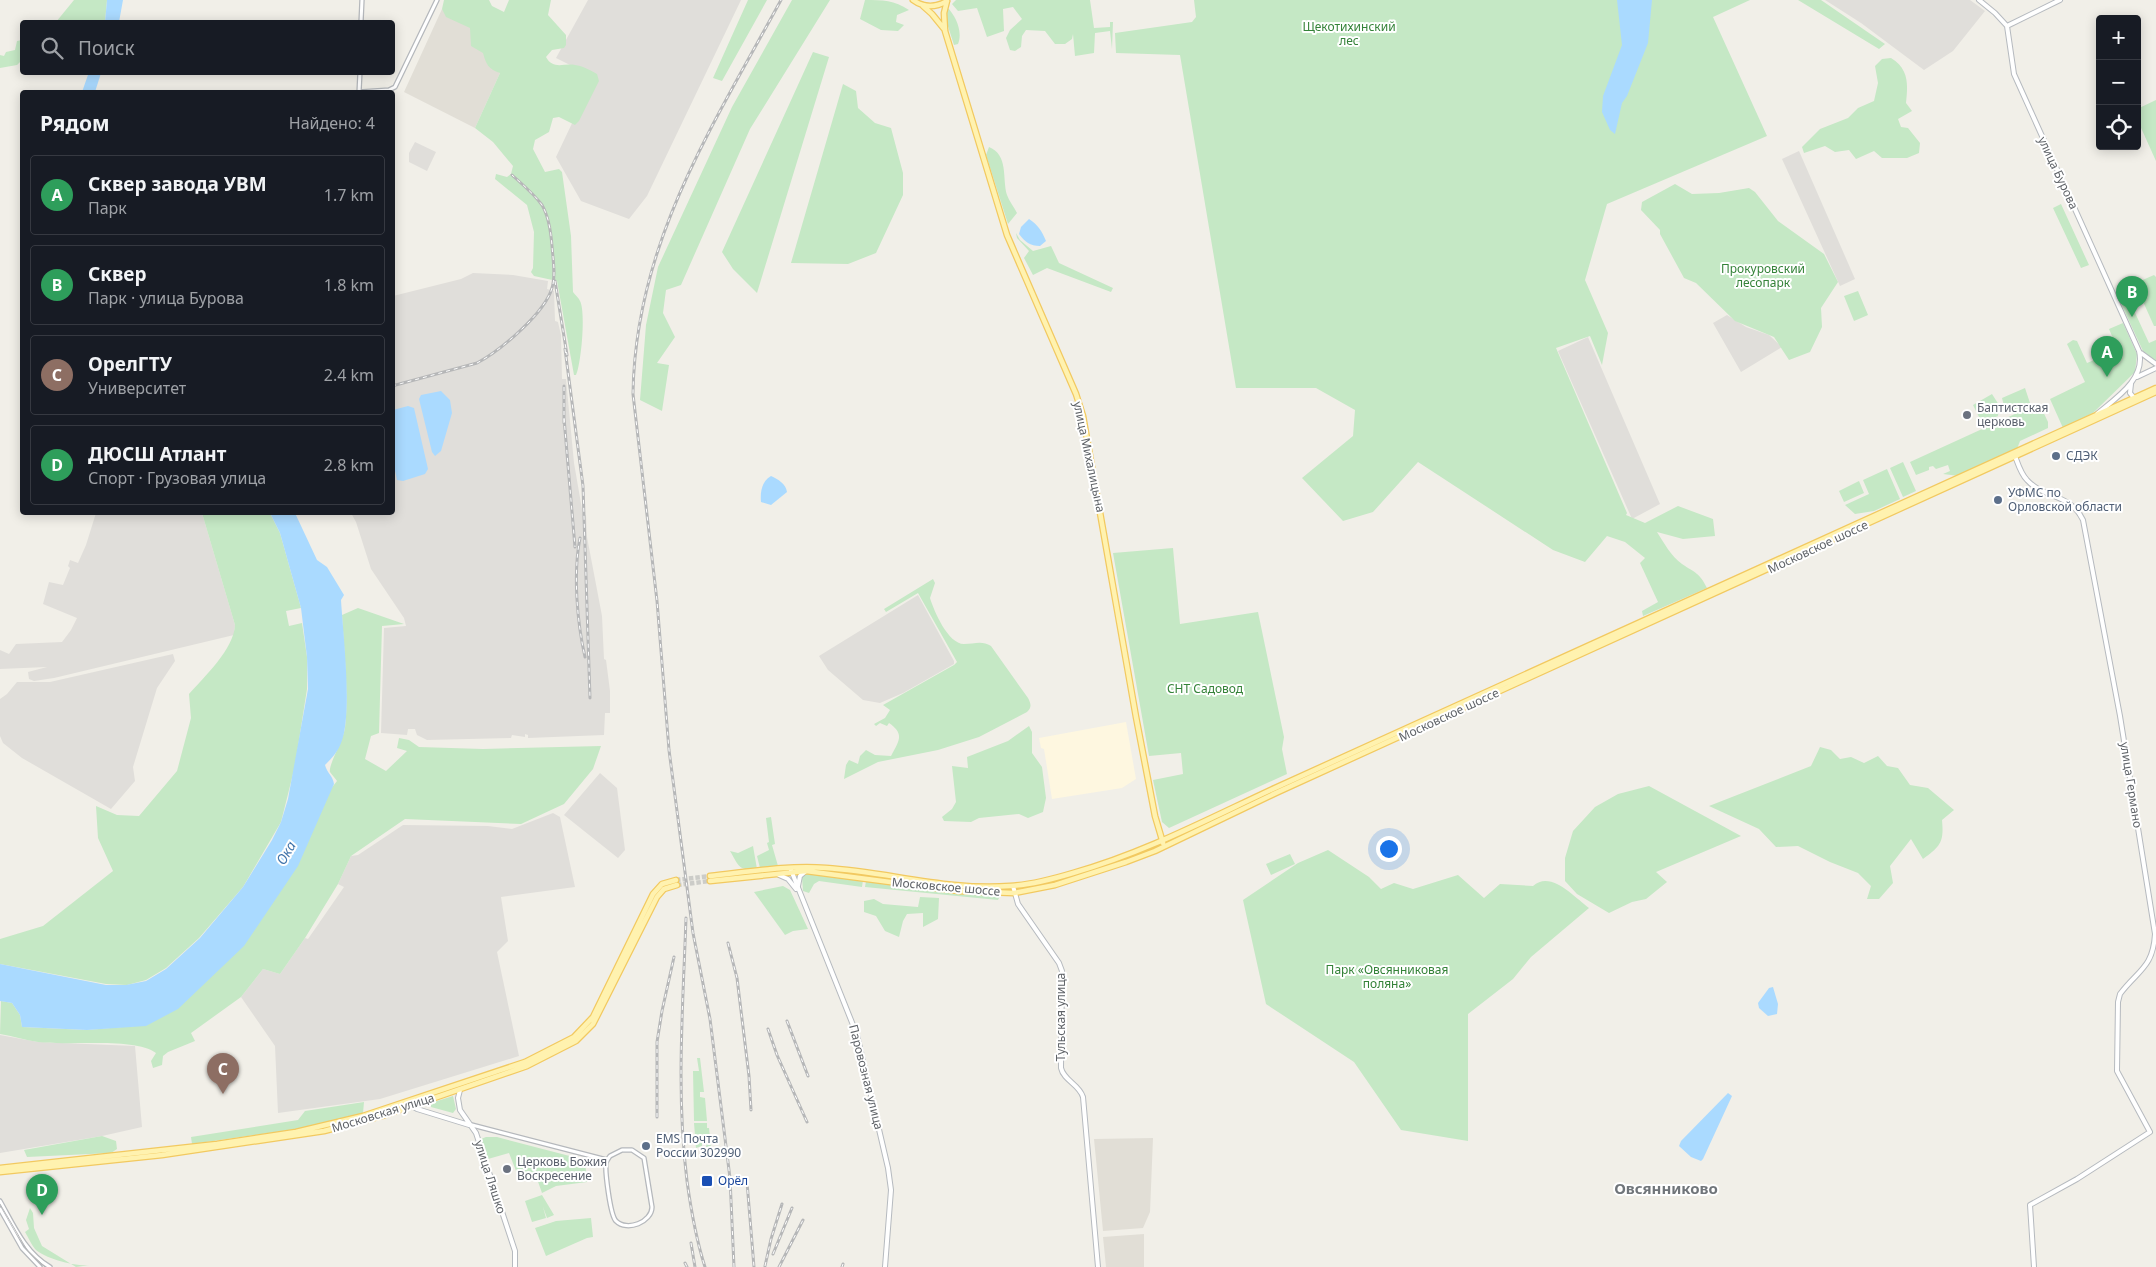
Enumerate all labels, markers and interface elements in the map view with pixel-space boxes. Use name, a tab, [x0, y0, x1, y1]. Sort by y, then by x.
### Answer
map controls	[2096, 15, 2141, 150]
button: +	[2096, 15, 2141, 60]
park label: Щекотихинский лес	[1302, 18, 1396, 49]
search box	[20, 20, 395, 75]
icon: search	[38, 34, 66, 62]
text: Поиск	[78, 35, 134, 61]
button: −	[2096, 60, 2141, 105]
button: locate	[2096, 105, 2141, 150]
text: Рядом	[40, 109, 110, 137]
text: Найдено: 4	[289, 112, 375, 134]
street label: улица Бурова	[2034, 134, 2083, 212]
text: Сквер завода УВМ	[88, 171, 267, 197]
text: A	[51, 184, 63, 206]
text: 1.7 km	[324, 184, 374, 206]
text: Парк	[88, 197, 127, 219]
park label: Прокуровский лесопарк	[1721, 260, 1805, 291]
text: Сквер	[88, 261, 146, 287]
text: B	[52, 274, 62, 296]
text: 1.8 km	[324, 274, 374, 296]
pin: B	[2116, 276, 2148, 317]
text: Парк · улица Бурова	[88, 287, 244, 309]
pin: A	[2091, 336, 2123, 377]
text: ОрелГТУ	[88, 351, 172, 377]
text: C	[52, 364, 62, 386]
text: 2.4 km	[324, 364, 374, 386]
text: Университет	[88, 377, 186, 399]
place label: Баптистская церковь	[1977, 399, 2048, 430]
street label: улица Михалицына	[1069, 400, 1110, 514]
marker: Баптистская церковь	[1961, 409, 1973, 421]
text: ДЮСШ Атлант	[88, 441, 226, 467]
place label: СДЭК	[2066, 447, 2098, 464]
marker: СДЭК	[2050, 450, 2062, 462]
text: D	[51, 454, 63, 476]
text: 2.8 km	[324, 454, 374, 476]
text: Спорт · Грузовая улица	[88, 467, 266, 489]
place label: УФМС по Орловской области	[2008, 484, 2122, 515]
marker: УФМС по Орловской области	[1992, 494, 2004, 506]
street label: Московское шоссе	[1765, 516, 1871, 577]
park label: СНТ Садовод	[1167, 680, 1244, 697]
street label: Московское шоссе	[1396, 684, 1502, 745]
street label: улица Германо	[2116, 741, 2147, 829]
your location	[1376, 836, 1402, 862]
water label: Ока	[271, 837, 300, 868]
street label: Московское шоссе	[891, 873, 1001, 900]
park label: Парк «Овсянниковая поляна»	[1326, 961, 1448, 992]
street label: Тульская улица	[1052, 973, 1069, 1061]
street label: Паровозная улица	[845, 1023, 888, 1131]
pin: C	[207, 1053, 239, 1094]
street label: Московская улица	[329, 1089, 436, 1136]
place label: EMS Почта России 302990	[656, 1130, 741, 1161]
street label: улица Ляшко	[471, 1138, 510, 1216]
marker: EMS Почта России 302990	[640, 1140, 652, 1152]
place label: Церковь Божия Воскресение	[517, 1153, 607, 1184]
marker: Церковь Божия Воскресение	[501, 1163, 513, 1175]
place label: Орёл	[718, 1172, 748, 1189]
pin: D	[26, 1174, 58, 1215]
marker: Орёл	[700, 1174, 714, 1188]
district label: Овсянниково	[1614, 1178, 1718, 1198]

